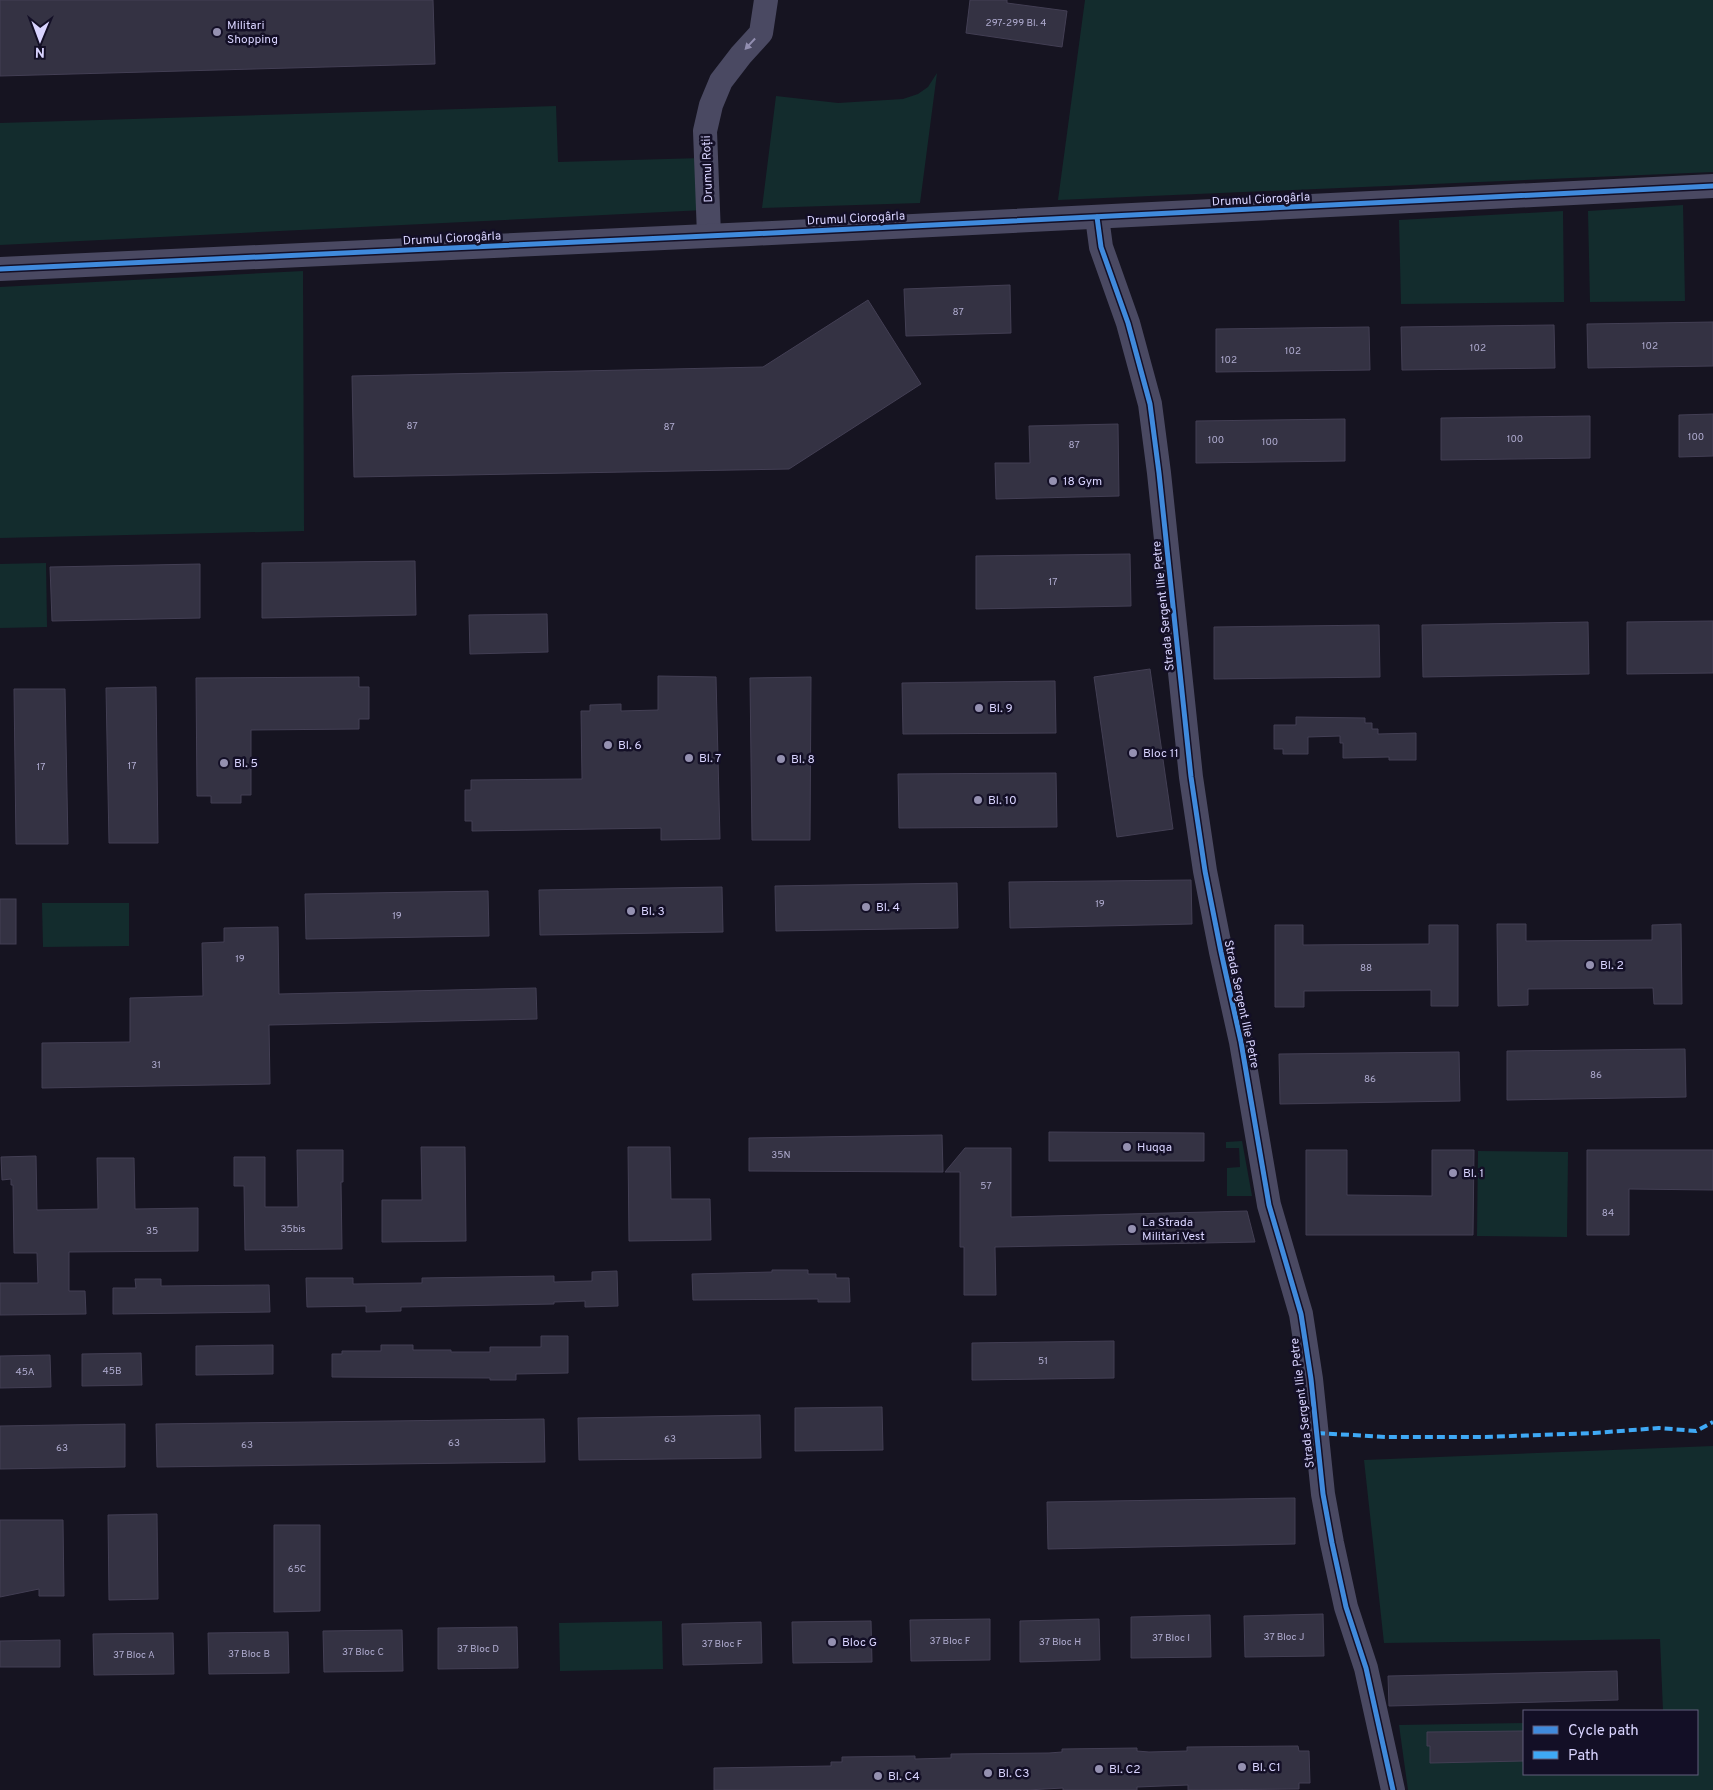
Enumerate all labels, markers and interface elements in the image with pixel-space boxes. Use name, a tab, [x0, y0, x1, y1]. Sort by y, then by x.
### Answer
north arrow	[15, 15, 65, 65]
house number: 297-299 Bl. 4	[986, 17, 1046, 30]
place label: Militari Shopping	[227, 18, 278, 48]
marker: Militari Shopping	[211, 26, 223, 38]
one-way arrow	[745, 38, 756, 51]
text: N	[35, 43, 45, 60]
street label: Drumul Roții	[699, 135, 717, 203]
street label: Drumul Ciorogârla	[1212, 189, 1311, 211]
street label: Drumul Ciorogârla	[807, 208, 906, 230]
street label: Drumul Ciorogârla	[403, 228, 502, 250]
house number: 87	[952, 306, 964, 319]
house number: 102	[1642, 340, 1658, 353]
house number: 102	[1470, 342, 1486, 355]
house number: 102	[1285, 345, 1301, 358]
house number: 102	[1221, 354, 1237, 367]
house number: 87	[406, 420, 418, 433]
house number: 87	[663, 421, 675, 434]
house number: 100	[1688, 431, 1704, 444]
house number: 100	[1507, 433, 1523, 446]
house number: 100	[1208, 434, 1224, 447]
house number: 100	[1262, 436, 1278, 449]
house number: 87	[1068, 439, 1080, 452]
place label: 18 Gym	[1063, 474, 1102, 490]
marker: 18 Gym	[1047, 475, 1059, 487]
street label: Strada Sergent Ilie Petre	[1149, 540, 1179, 672]
house number: 17	[1049, 576, 1057, 589]
place label: Bl. 9	[989, 701, 1013, 717]
marker: Bl. 9	[973, 702, 985, 714]
place label: Bl. 6	[618, 738, 642, 754]
marker: Bl. 6	[602, 739, 614, 751]
place label: Bloc 11	[1143, 746, 1179, 762]
marker: Bloc 11	[1127, 747, 1139, 759]
place label: Bl. 7	[699, 751, 721, 767]
marker: Bl. 7	[683, 752, 695, 764]
place label: Bl. 8	[791, 752, 815, 768]
marker: Bl. 8	[775, 753, 787, 765]
place label: Bl. 5	[234, 756, 258, 772]
marker: Bl. 5	[218, 757, 230, 769]
house number: 17	[128, 760, 136, 773]
house number: 17	[37, 761, 45, 774]
place label: Bl. 10	[988, 793, 1017, 809]
marker: Bl. 10	[972, 794, 984, 806]
house number: 19	[1095, 898, 1105, 911]
place label: Bl. 4	[876, 900, 900, 916]
marker: Bl. 4	[860, 901, 872, 913]
place label: Bl. 3	[641, 904, 665, 920]
marker: Bl. 3	[625, 905, 637, 917]
house number: 19	[392, 910, 402, 923]
street label: Strada Sergent Ilie Petre	[1220, 939, 1262, 1070]
house number: 19	[235, 953, 245, 966]
place label: Bl. 2	[1600, 958, 1624, 974]
marker: Bl. 2	[1584, 959, 1596, 971]
house number: 88	[1360, 962, 1372, 975]
house number: 31	[151, 1059, 161, 1072]
house number: 86	[1590, 1069, 1602, 1082]
house number: 86	[1364, 1073, 1376, 1086]
place label: Huqqa	[1137, 1140, 1172, 1156]
marker: Huqqa	[1121, 1141, 1133, 1153]
house number: 35N	[771, 1149, 791, 1162]
place label: Bl. 1	[1463, 1166, 1484, 1182]
marker: Bl. 1	[1447, 1167, 1459, 1179]
house number: 57	[980, 1180, 992, 1193]
house number: 84	[1602, 1207, 1614, 1220]
place label: La Strada Militari Vest	[1142, 1215, 1205, 1245]
house number: 35bis	[280, 1223, 306, 1236]
marker: La Strada Militari Vest	[1126, 1223, 1138, 1235]
house number: 35	[146, 1225, 158, 1238]
street label: Strada Sergent Ilie Petre	[1287, 1337, 1319, 1469]
house number: 51	[1038, 1355, 1048, 1368]
house number: 45B	[103, 1365, 121, 1378]
house number: 45A	[15, 1366, 35, 1379]
house number: 63	[664, 1433, 676, 1446]
house number: 63	[448, 1437, 460, 1450]
house number: 63	[241, 1439, 253, 1452]
house number: 63	[56, 1442, 68, 1455]
house number: 65C	[288, 1563, 306, 1576]
house number: 37 Bloc J	[1264, 1631, 1304, 1644]
house number: 37 Bloc I	[1152, 1632, 1190, 1645]
place label: Bloc G	[842, 1635, 877, 1651]
house number: 37 Bloc F	[930, 1635, 971, 1648]
marker: Bloc G	[826, 1636, 838, 1648]
house number: 37 Bloc H	[1039, 1636, 1081, 1649]
house number: 37 Bloc F	[702, 1638, 743, 1651]
house number: 37 Bloc D	[457, 1643, 499, 1656]
house number: 37 Bloc C	[342, 1646, 384, 1659]
house number: 37 Bloc B	[228, 1648, 270, 1661]
house number: 37 Bloc A	[113, 1649, 155, 1662]
legend	[1523, 1710, 1698, 1775]
text: Cycle path	[1568, 1722, 1639, 1741]
text: Path	[1568, 1747, 1599, 1766]
place label: Bl. C1	[1252, 1760, 1281, 1776]
marker: Bl. C1	[1236, 1761, 1248, 1773]
place label: Bl. C2	[1109, 1762, 1141, 1778]
marker: Bl. C2	[1093, 1763, 1105, 1775]
place label: Bl. C3	[998, 1766, 1030, 1782]
marker: Bl. C3	[982, 1767, 994, 1779]
place label: Bl. C4	[888, 1769, 920, 1785]
marker: Bl. C4	[872, 1770, 884, 1782]

